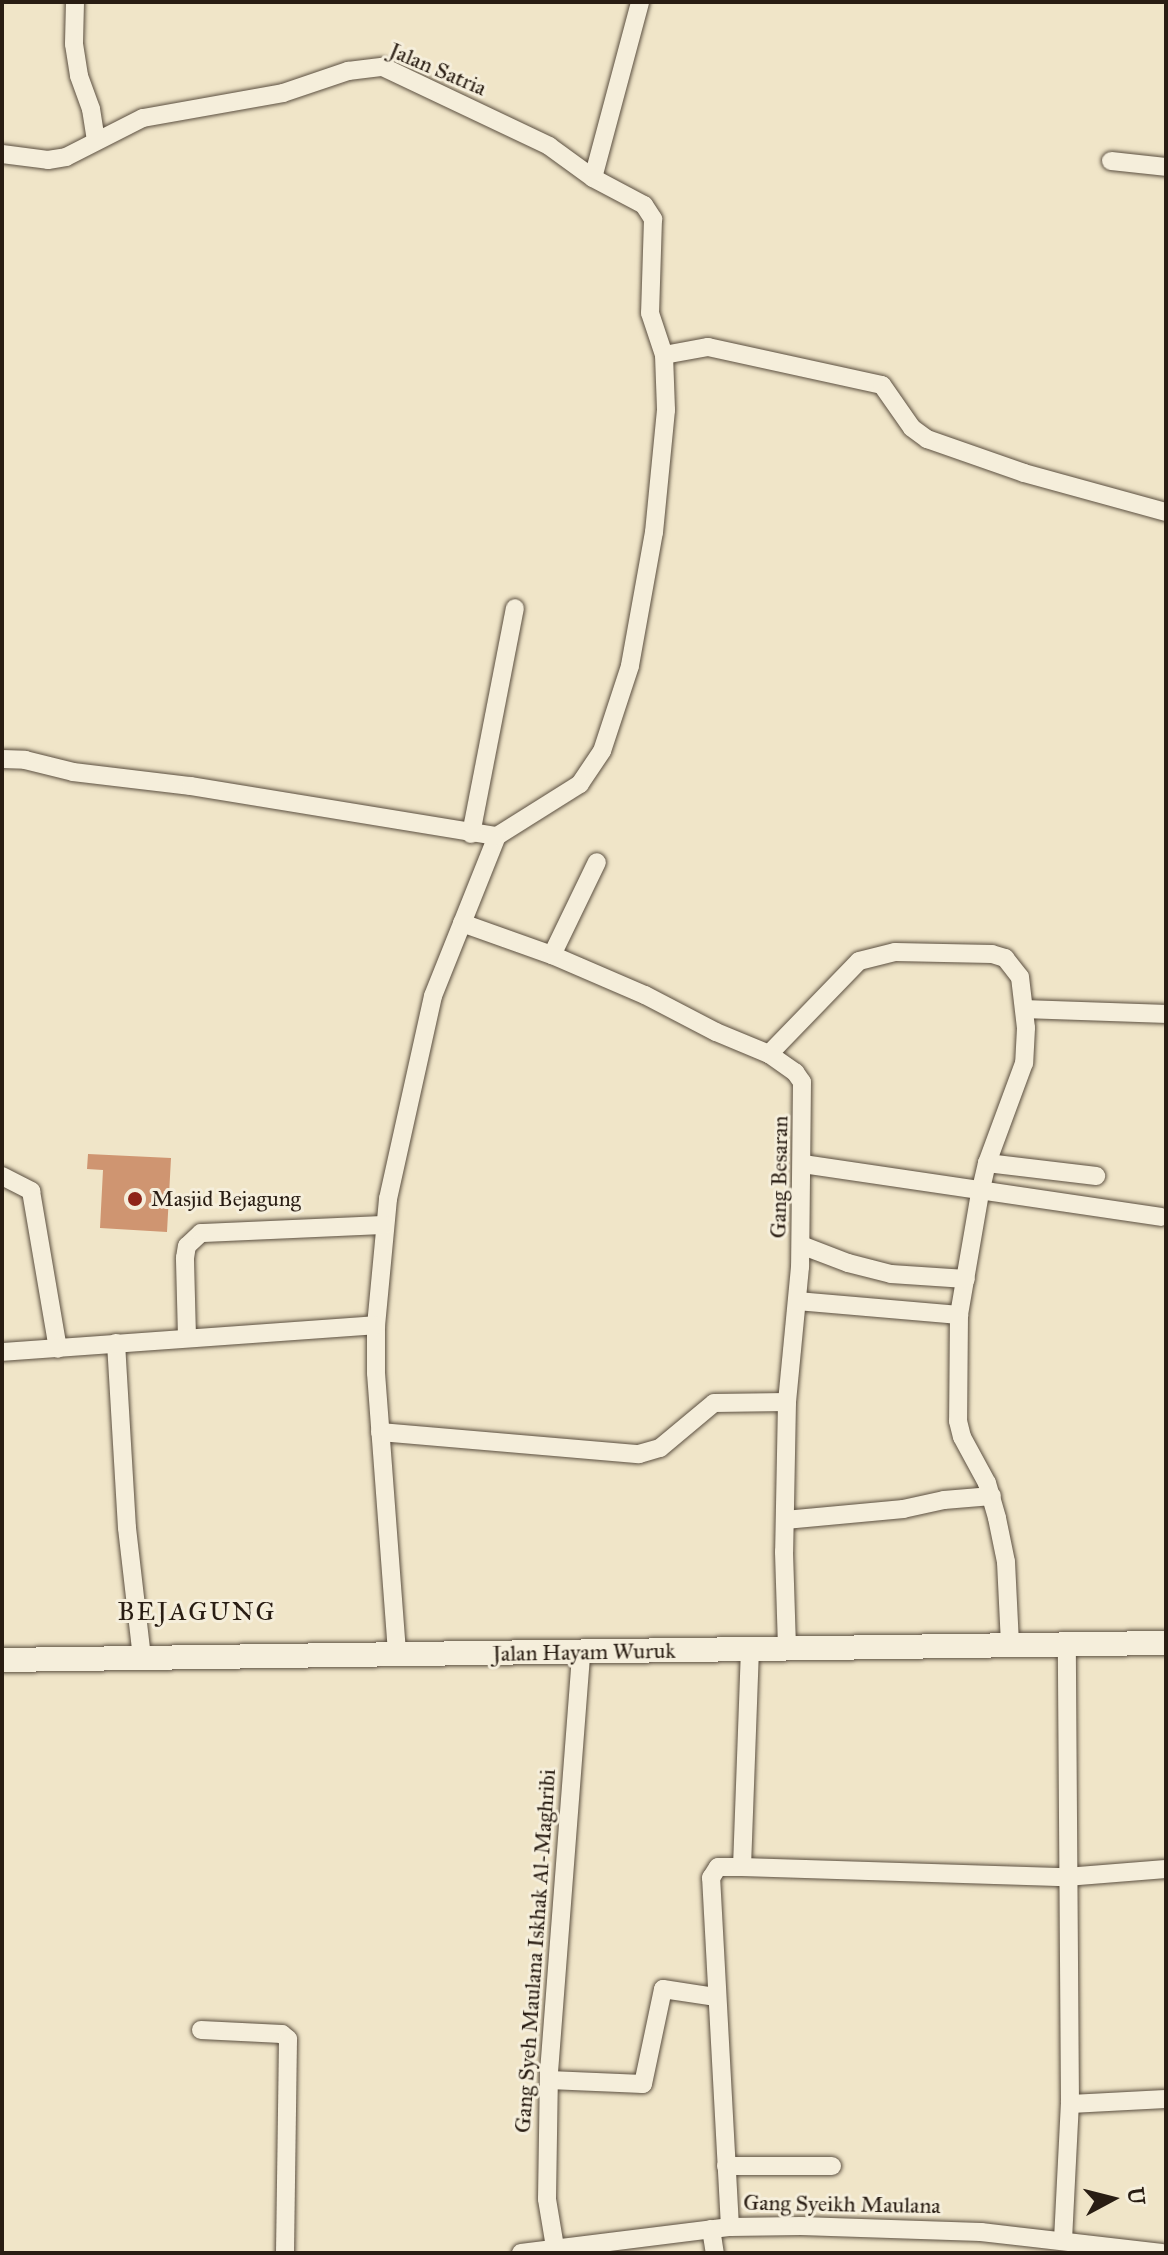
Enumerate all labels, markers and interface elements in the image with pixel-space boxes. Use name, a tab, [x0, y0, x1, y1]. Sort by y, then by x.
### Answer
street label: Jalan Satria	[385, 37, 491, 101]
street label: Gang Besaran	[765, 1115, 793, 1239]
place label: Masjid Bejagung	[151, 1186, 301, 1212]
marker: Masjid Bejagung	[126, 1190, 144, 1208]
district label: BEJAGUNG	[118, 1596, 276, 1628]
street label: Jalan Hayam Wuruk	[492, 1637, 676, 1667]
street label: Gang Syeh Maulana Iskhak Al-Maghribi	[509, 1768, 561, 2134]
north arrow	[1072, 2159, 1152, 2239]
text: U	[1122, 2186, 1151, 2206]
street label: Gang Syeikh Maulana	[743, 2189, 941, 2219]

